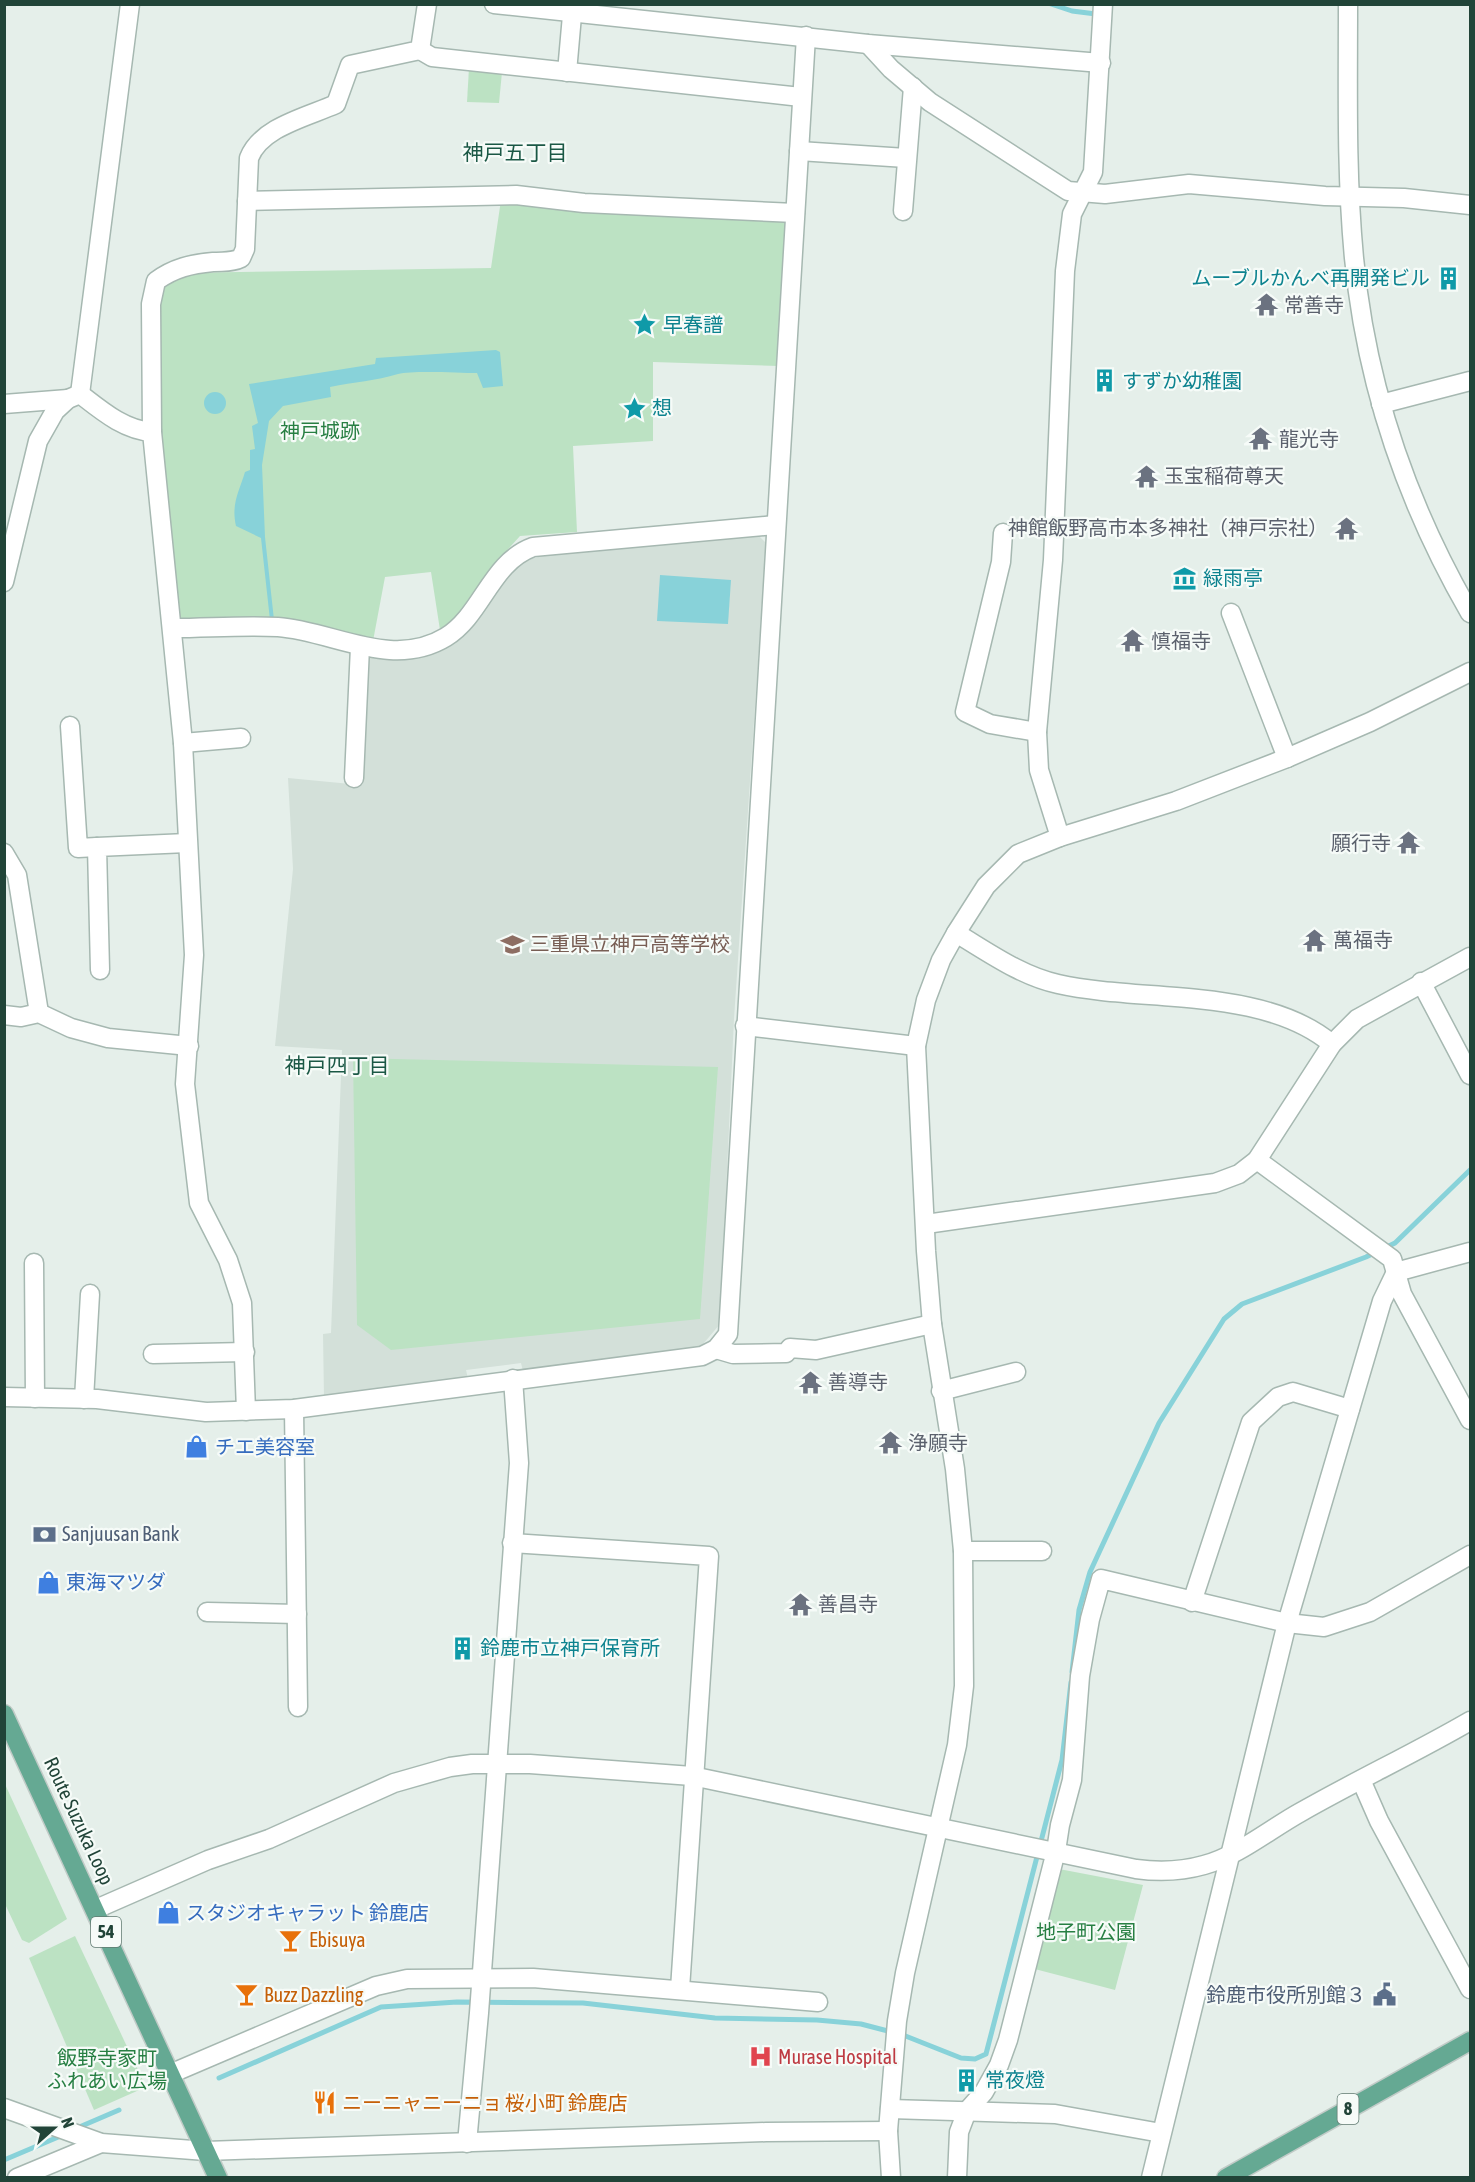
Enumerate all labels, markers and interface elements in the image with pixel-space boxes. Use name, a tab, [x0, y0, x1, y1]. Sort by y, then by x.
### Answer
district label: 神戸五丁目	[463, 140, 568, 164]
building icon: ムーブルかんべ再開発ビル	[1435, 265, 1461, 291]
place label: ムーブルかんべ再開発ビル	[1191, 266, 1430, 289]
temple icon: 常善寺	[1253, 292, 1279, 318]
place label: 常善寺	[1284, 293, 1344, 316]
place icon: 早春譜	[632, 312, 658, 338]
place label: 早春譜	[663, 313, 723, 336]
building icon: すずか幼稚園	[1091, 368, 1117, 394]
place label: すずか幼稚園	[1122, 369, 1242, 392]
place icon: 想	[621, 395, 647, 421]
place label: 想	[652, 396, 672, 419]
park label: 神戸城跡	[280, 419, 360, 442]
temple icon: 龍光寺	[1248, 426, 1274, 452]
place label: 龍光寺	[1279, 427, 1339, 450]
temple icon: 玉宝稲荷尊天	[1133, 463, 1159, 489]
place label: 玉宝稲荷尊天	[1164, 464, 1284, 487]
temple icon: 神館飯野高市本多神社（神戸宗社）	[1333, 515, 1359, 541]
place label: 神館飯野高市本多神社（神戸宗社）	[1008, 516, 1328, 539]
museum icon: 緑雨亭	[1172, 565, 1198, 591]
place label: 緑雨亭	[1203, 566, 1263, 589]
temple icon: 慎福寺	[1120, 628, 1146, 654]
place label: 慎福寺	[1151, 629, 1211, 652]
temple icon: 願行寺	[1396, 830, 1422, 856]
place label: 願行寺	[1331, 831, 1391, 854]
temple icon: 萬福寺	[1302, 927, 1328, 953]
place label: 萬福寺	[1333, 928, 1393, 951]
school or university icon: 三重県立神戸高等学校	[499, 931, 525, 957]
place label: 三重県立神戸高等学校	[530, 932, 730, 955]
district label: 神戸四丁目	[285, 1053, 390, 1077]
temple icon: 善導寺	[797, 1369, 823, 1395]
place label: 善導寺	[828, 1370, 888, 1393]
temple icon: 浄願寺	[877, 1430, 903, 1456]
place label: 浄願寺	[908, 1431, 968, 1454]
shop icon: チエ美容室	[184, 1434, 210, 1460]
place label: チエ美容室	[215, 1435, 315, 1458]
bank icon: Sanjuusan Bank	[31, 1521, 57, 1547]
place label: Sanjuusan Bank	[62, 1522, 180, 1545]
shop icon: 東海マツダ	[35, 1569, 61, 1595]
place label: 東海マツダ	[66, 1570, 166, 1593]
temple icon: 善昌寺	[787, 1591, 813, 1617]
place label: 善昌寺	[818, 1592, 878, 1615]
building icon: 鈴鹿市立神戸保育所	[449, 1635, 475, 1661]
place label: 鈴鹿市立神戸保育所	[480, 1636, 660, 1659]
street label: Route Suzuka Loop	[40, 1753, 119, 1888]
shop icon: スタジオキャラット 鈴鹿店	[155, 1900, 181, 1926]
place label: スタジオキャラット 鈴鹿店	[186, 1901, 429, 1924]
road number: 54	[91, 1917, 121, 1947]
park label: 地子町公園	[1036, 1920, 1136, 1943]
bar icon: Ebisuya	[278, 1927, 304, 1953]
place label: Ebisuya	[309, 1928, 366, 1951]
bar icon: Buzz Dazzling	[233, 1982, 259, 2008]
public building icon: 鈴鹿市役所別館３	[1371, 1982, 1397, 2008]
place label: Buzz Dazzling	[264, 1983, 364, 2006]
place label: 鈴鹿市役所別館３	[1206, 1983, 1366, 2006]
hospital icon: Murase Hospital	[747, 2044, 773, 2070]
place label: Murase Hospital	[778, 2045, 898, 2068]
park label: 飯野寺家町 ふれあい広場	[47, 2046, 167, 2092]
building icon: 常夜燈	[954, 2067, 980, 2093]
place label: 常夜燈	[985, 2068, 1045, 2091]
restaurant icon: ニーニャニーニョ 桜小町 鈴鹿店	[311, 2090, 337, 2116]
place label: ニーニャニーニョ 桜小町 鈴鹿店	[342, 2091, 627, 2114]
road number: 8	[1338, 2094, 1358, 2124]
north arrow	[24, 2098, 84, 2158]
text: N	[58, 2115, 78, 2130]

